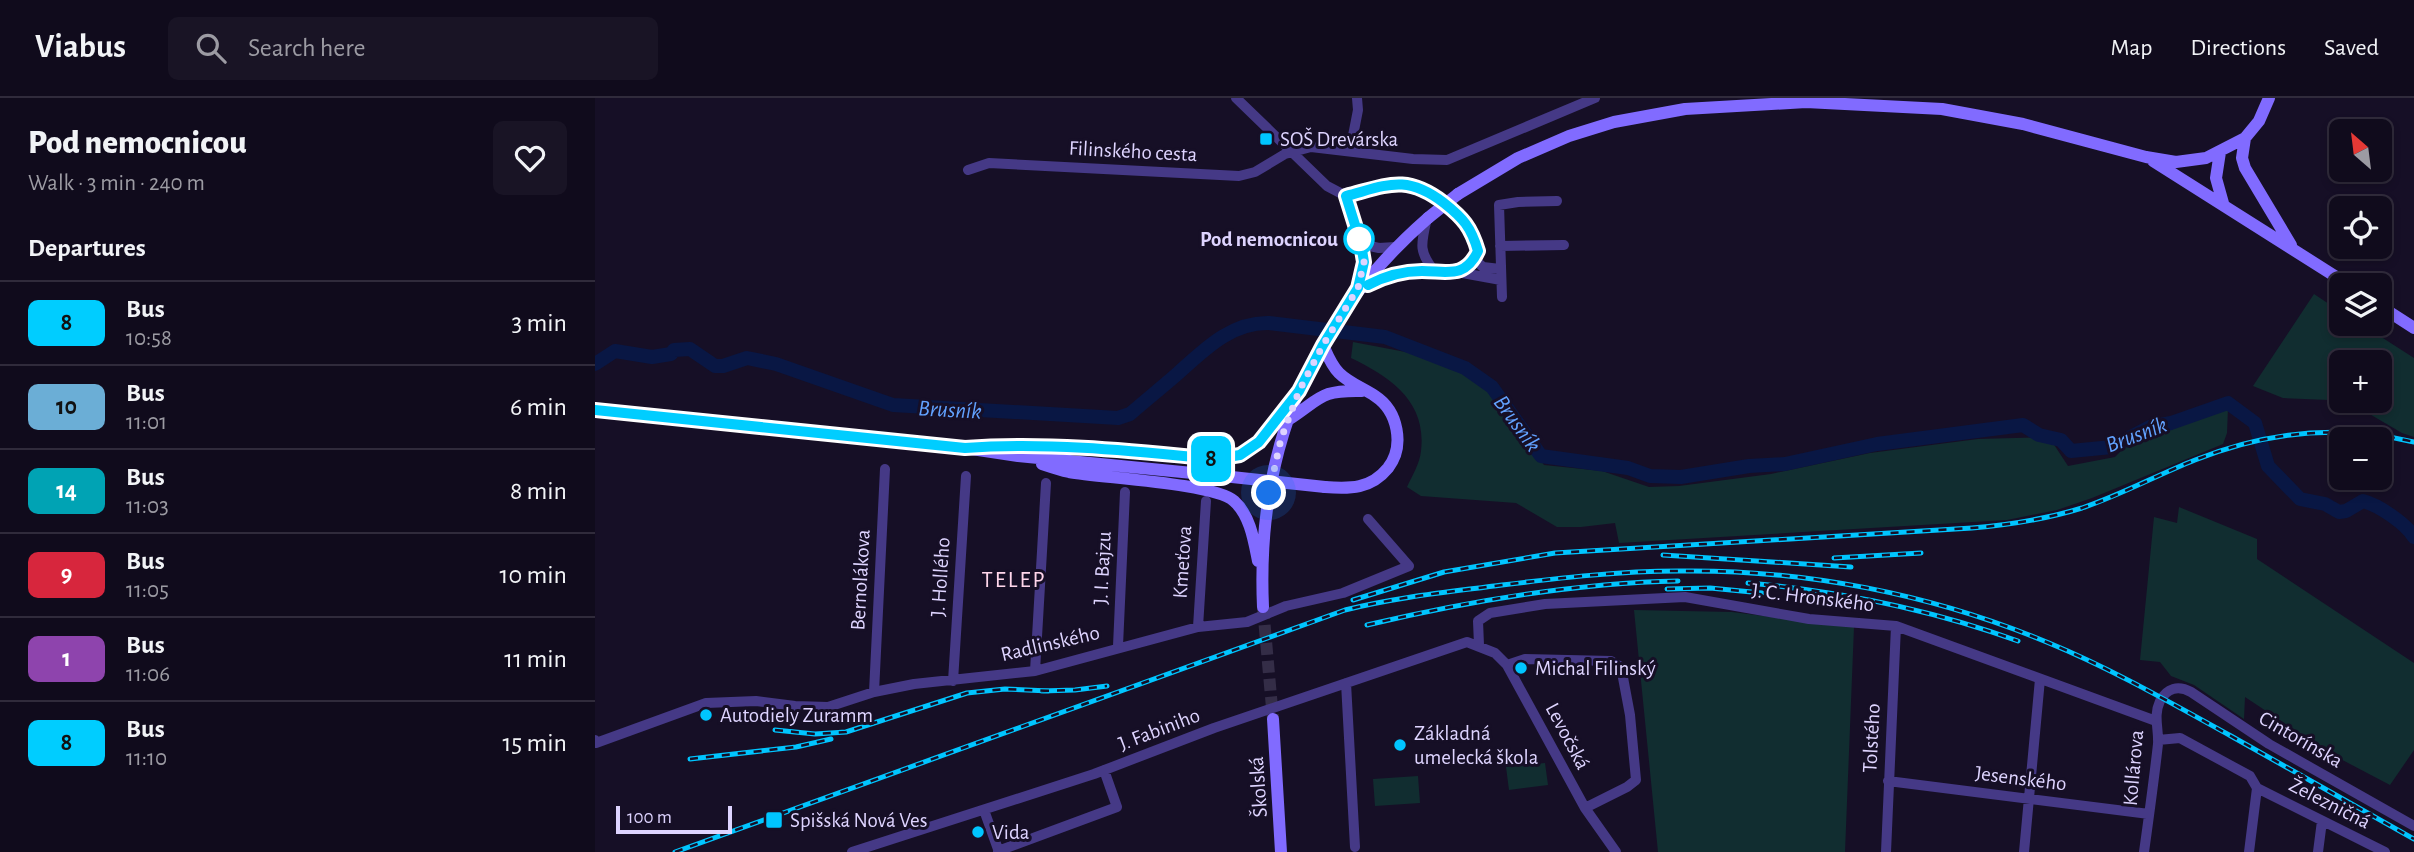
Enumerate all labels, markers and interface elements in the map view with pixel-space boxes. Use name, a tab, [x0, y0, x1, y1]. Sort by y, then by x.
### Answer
search box	[168, 17, 658, 80]
icon: search	[192, 29, 230, 67]
text: Viabus	[35, 31, 126, 64]
text: Search here	[248, 35, 366, 61]
text: Map	[2110, 36, 2152, 60]
text: Directions	[2190, 36, 2286, 60]
text: Saved	[2324, 36, 2379, 60]
north arrow	[2329, 119, 2392, 182]
map controls	[2329, 119, 2392, 490]
button: heart	[493, 121, 567, 195]
text: Pod nemocnicou	[28, 127, 247, 160]
place label: SOŠ Drevárska	[1280, 127, 1398, 150]
marker: SOŠ Drevárska	[1258, 131, 1274, 147]
street label: Filinského cesta	[1068, 138, 1198, 165]
text: Walk · 3 min · 240 m	[28, 172, 205, 195]
button: locate	[2329, 196, 2392, 259]
marker: Pod nemocnicou	[1344, 224, 1374, 254]
place label: Pod nemocnicou	[1200, 229, 1338, 250]
text: Departures	[28, 235, 146, 261]
button: layers	[2329, 273, 2392, 336]
text: Bus	[126, 296, 165, 322]
text: 3 min	[511, 310, 567, 336]
text: 8	[61, 311, 72, 335]
text: 10:58	[126, 327, 172, 350]
button: +	[2329, 350, 2392, 413]
text: Bus	[126, 380, 165, 406]
water label: Brusník	[1489, 391, 1545, 457]
text: 6 min	[510, 394, 567, 420]
text: 10	[56, 395, 77, 419]
water label: Brusník	[918, 397, 983, 424]
text: 11:01	[126, 411, 167, 434]
water label: Brusník	[2103, 413, 2171, 458]
button: −	[2329, 427, 2392, 490]
line badge: 8	[1188, 436, 1234, 482]
text: 8	[1205, 447, 1217, 471]
text: Bus	[126, 464, 165, 490]
your location	[1251, 475, 1286, 510]
text: 8 min	[510, 478, 567, 504]
text: 14	[56, 479, 77, 503]
text: 11:03	[126, 495, 169, 518]
street label: Kmeťova	[1169, 525, 1196, 599]
street label: Bernolákova	[847, 529, 874, 631]
street label: J. I. Bajzu	[1090, 531, 1115, 605]
street label: J. Hollého	[927, 537, 954, 618]
text: Bus	[126, 548, 165, 574]
text: 10 min	[500, 562, 567, 588]
text: 9	[61, 563, 72, 587]
district label: TELEP	[982, 569, 1046, 592]
text: 11:05	[126, 579, 169, 602]
street label: J. C. Hronského	[1751, 580, 1875, 615]
street label: Radlinského	[999, 622, 1102, 665]
text: Bus	[126, 632, 165, 658]
text: 11 min	[504, 646, 567, 672]
text: 1	[62, 647, 71, 671]
place label: Michal Filinský	[1535, 658, 1656, 679]
marker: Michal Filinský	[1513, 660, 1529, 676]
text: 11:06	[126, 663, 170, 686]
street label: Levočská	[1541, 700, 1594, 773]
street label: Tolstého	[1859, 703, 1884, 773]
street label: J. Fabiniho	[1116, 704, 1203, 755]
place label: Autodiely Zuramm	[720, 705, 873, 726]
marker: Autodiely Zuramm	[698, 707, 714, 723]
street label: Cintorínska	[2255, 707, 2346, 772]
text: Bus	[126, 716, 165, 742]
place label: Základná umelecká škola	[1414, 723, 1539, 768]
street label: Kollárova	[2120, 729, 2147, 807]
text: 15 min	[502, 730, 567, 756]
text: 8	[61, 731, 72, 755]
marker: Základná umelecká škola	[1392, 737, 1408, 753]
text: 11:10	[126, 747, 167, 770]
street label: Školská	[1244, 755, 1271, 818]
street label: Jesenského	[1974, 762, 2068, 795]
street label: Železničná	[2286, 772, 2375, 833]
scale bar	[616, 803, 731, 835]
text: 100 m	[627, 808, 672, 827]
marker: Spišská Nová Ves	[764, 810, 784, 830]
place label: Spišská Nová Ves	[790, 810, 928, 831]
place label: Vida	[992, 822, 1030, 843]
marker: Vida	[970, 824, 986, 840]

